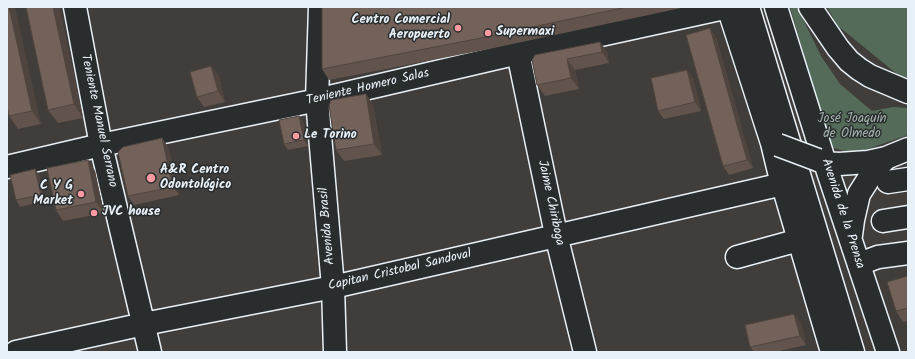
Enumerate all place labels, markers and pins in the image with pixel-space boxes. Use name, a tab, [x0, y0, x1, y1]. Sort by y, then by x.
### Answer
place label: Centro Comercial Aeropuerto	[351, 13, 450, 44]
marker: Centro Comercial Aeropuerto	[453, 23, 463, 33]
place label: Supermaxi	[496, 25, 554, 41]
marker: Supermaxi	[483, 28, 493, 38]
place label: Le Torino	[304, 128, 357, 144]
marker: Le Torino	[291, 131, 301, 141]
place label: A&R Centro Odontológico	[160, 163, 231, 194]
marker: A&R Centro Odontológico	[145, 172, 157, 184]
place label: C Y G Market	[33, 179, 73, 210]
marker: C Y G Market	[76, 189, 86, 199]
place label: JVC house	[102, 205, 160, 221]
marker: JVC house	[89, 208, 99, 218]

